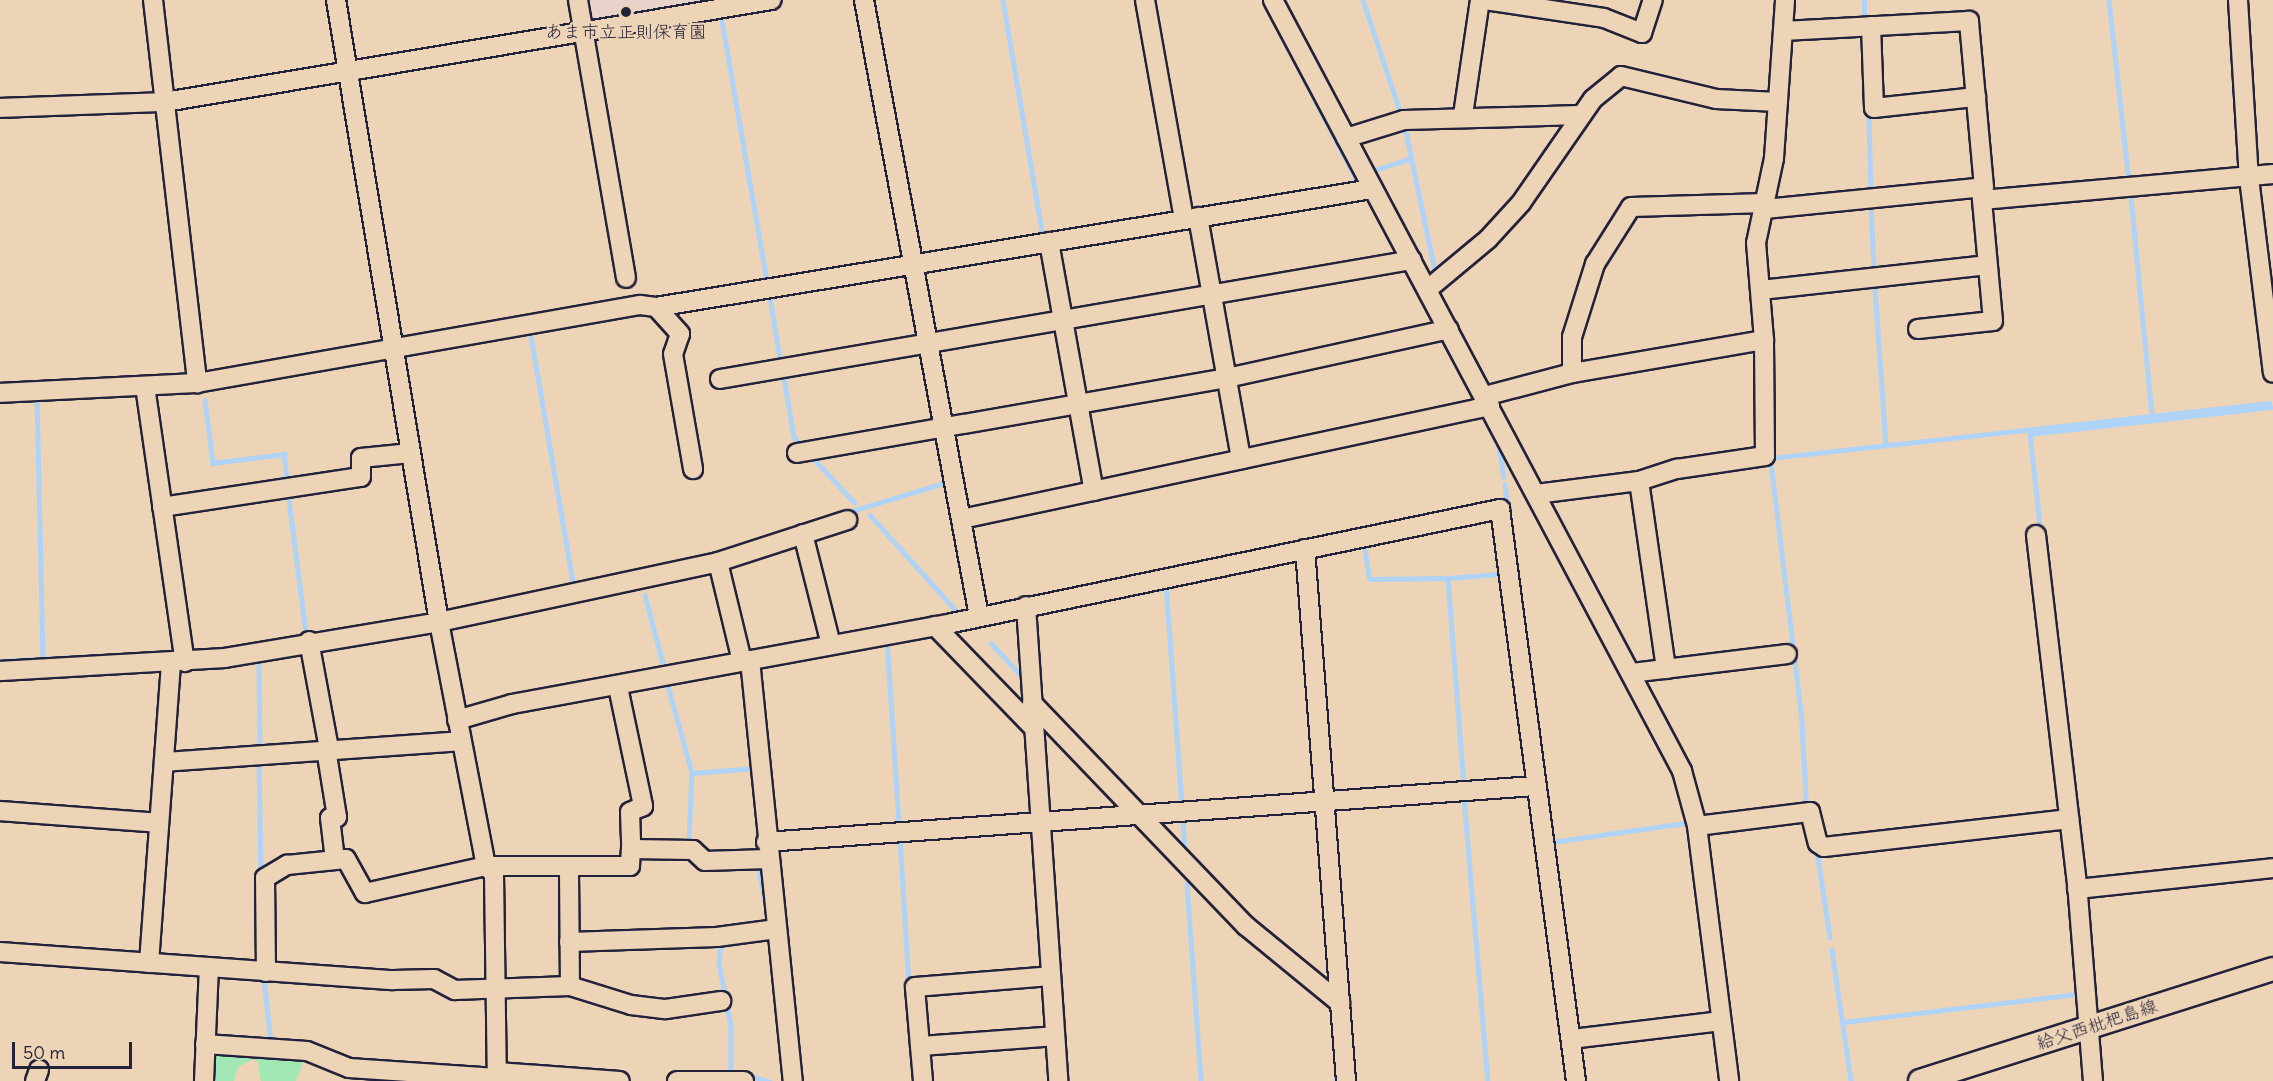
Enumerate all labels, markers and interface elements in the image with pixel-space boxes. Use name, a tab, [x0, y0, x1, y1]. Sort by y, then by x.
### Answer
marker: あま市立正則保育園	[619, 5, 633, 19]
place label: あま市立正則保育園	[545, 21, 707, 43]
street label: 給父西枇杷島線	[2034, 995, 2160, 1055]
scale bar	[15, 1030, 135, 1068]
text: 50 m	[23, 1041, 65, 1064]

